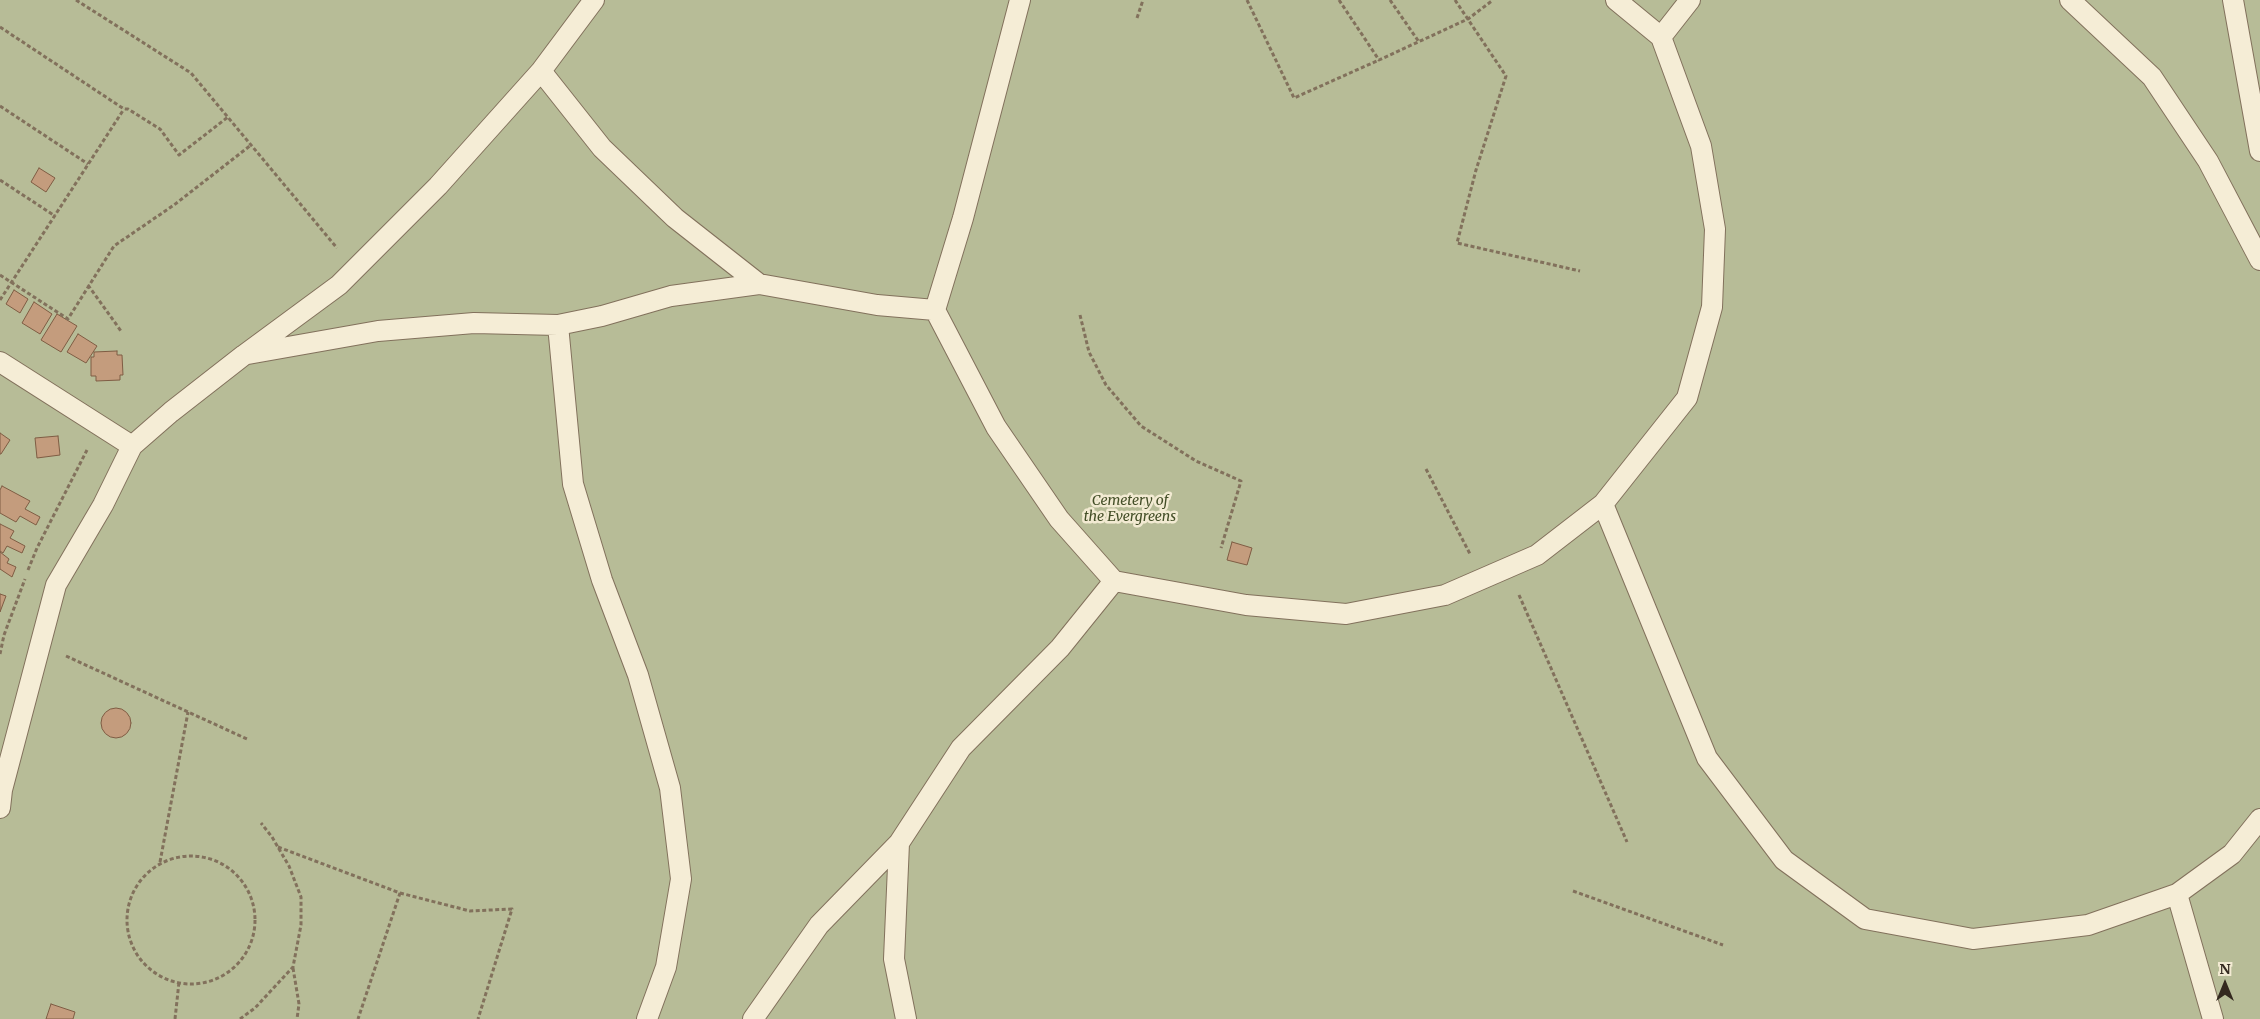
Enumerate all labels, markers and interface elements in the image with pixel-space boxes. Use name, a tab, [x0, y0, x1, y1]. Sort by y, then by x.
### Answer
park label: Cemetery of the Evergreens	[1084, 493, 1176, 526]
north arrow	[2200, 959, 2250, 1009]
text: N	[2219, 960, 2231, 978]

